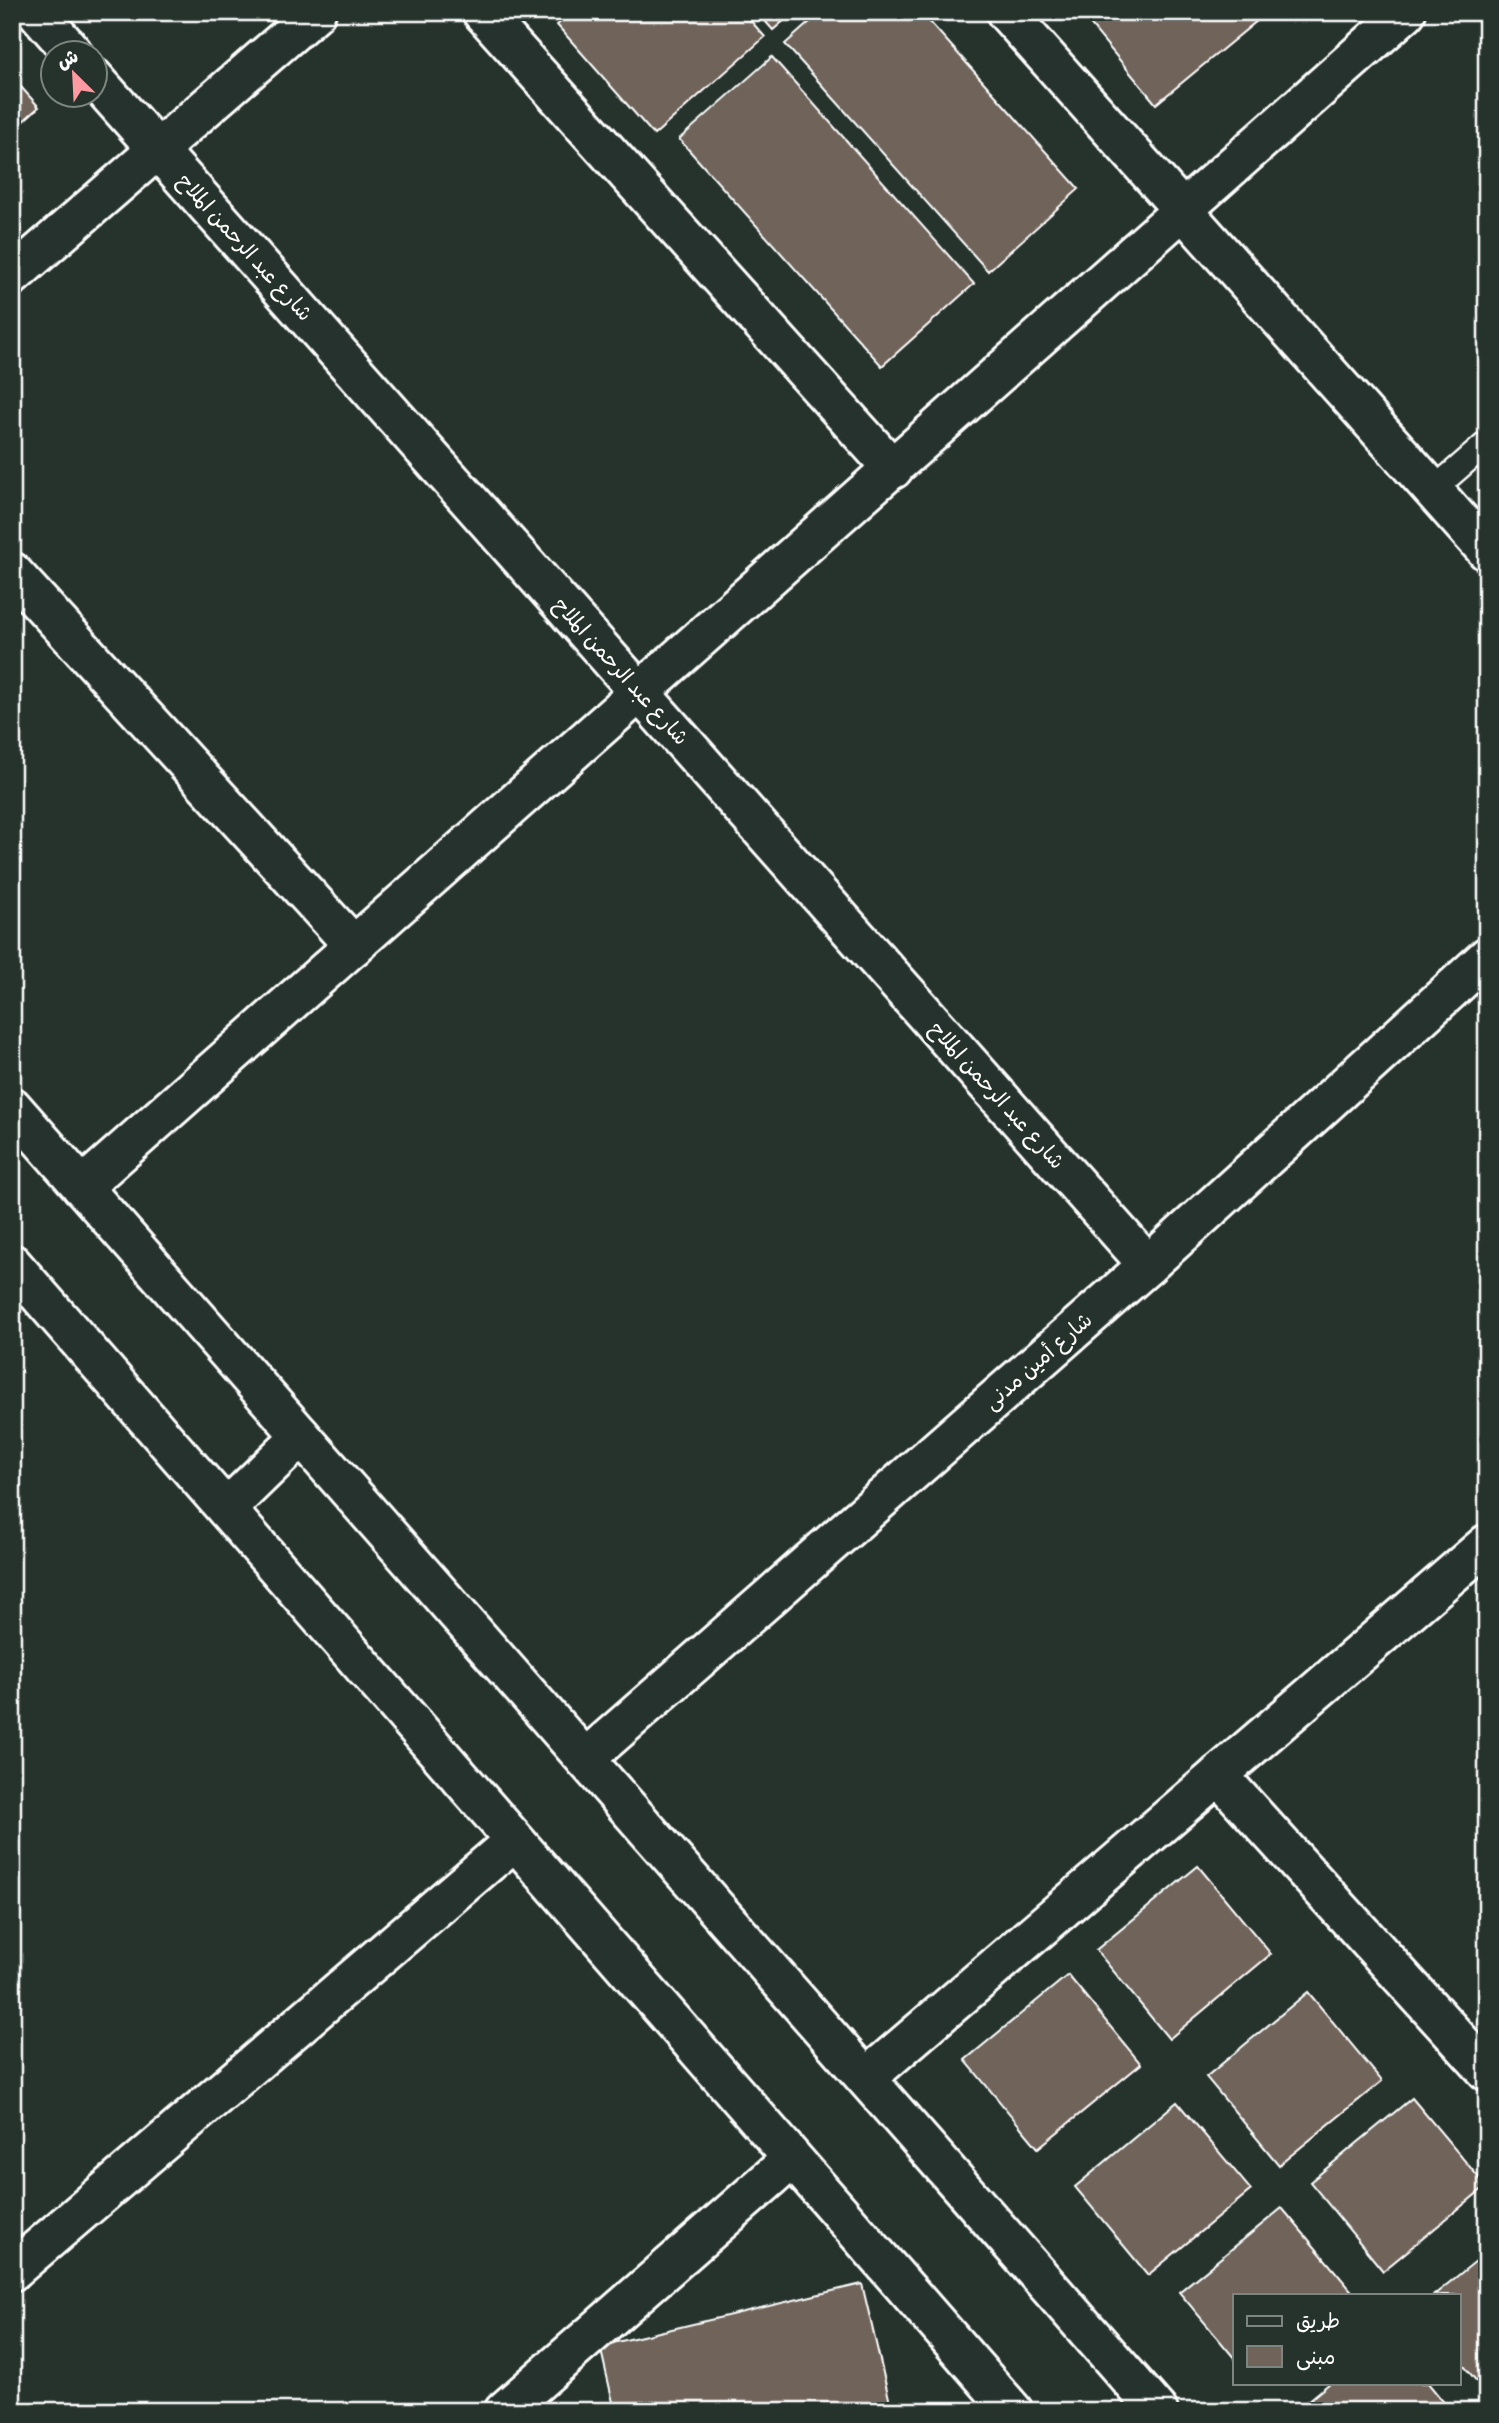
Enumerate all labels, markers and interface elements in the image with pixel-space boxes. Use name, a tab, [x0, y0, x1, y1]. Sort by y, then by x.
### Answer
north arrow	[38, 38, 108, 108]
text: ش	[53, 44, 82, 75]
street label: شارع عبد الرحمن الملاح	[170, 168, 318, 328]
street label: شارع عبد الرحمن الملاح	[546, 592, 694, 752]
street label: شارع عبد الرحمن الملاح	[922, 1016, 1070, 1176]
street label: شارع أمين مدنى	[978, 1307, 1099, 1417]
legend	[1233, 2294, 1460, 2384]
text: طريق	[1296, 2308, 1340, 2335]
text: مبنى	[1296, 2344, 1335, 2371]

